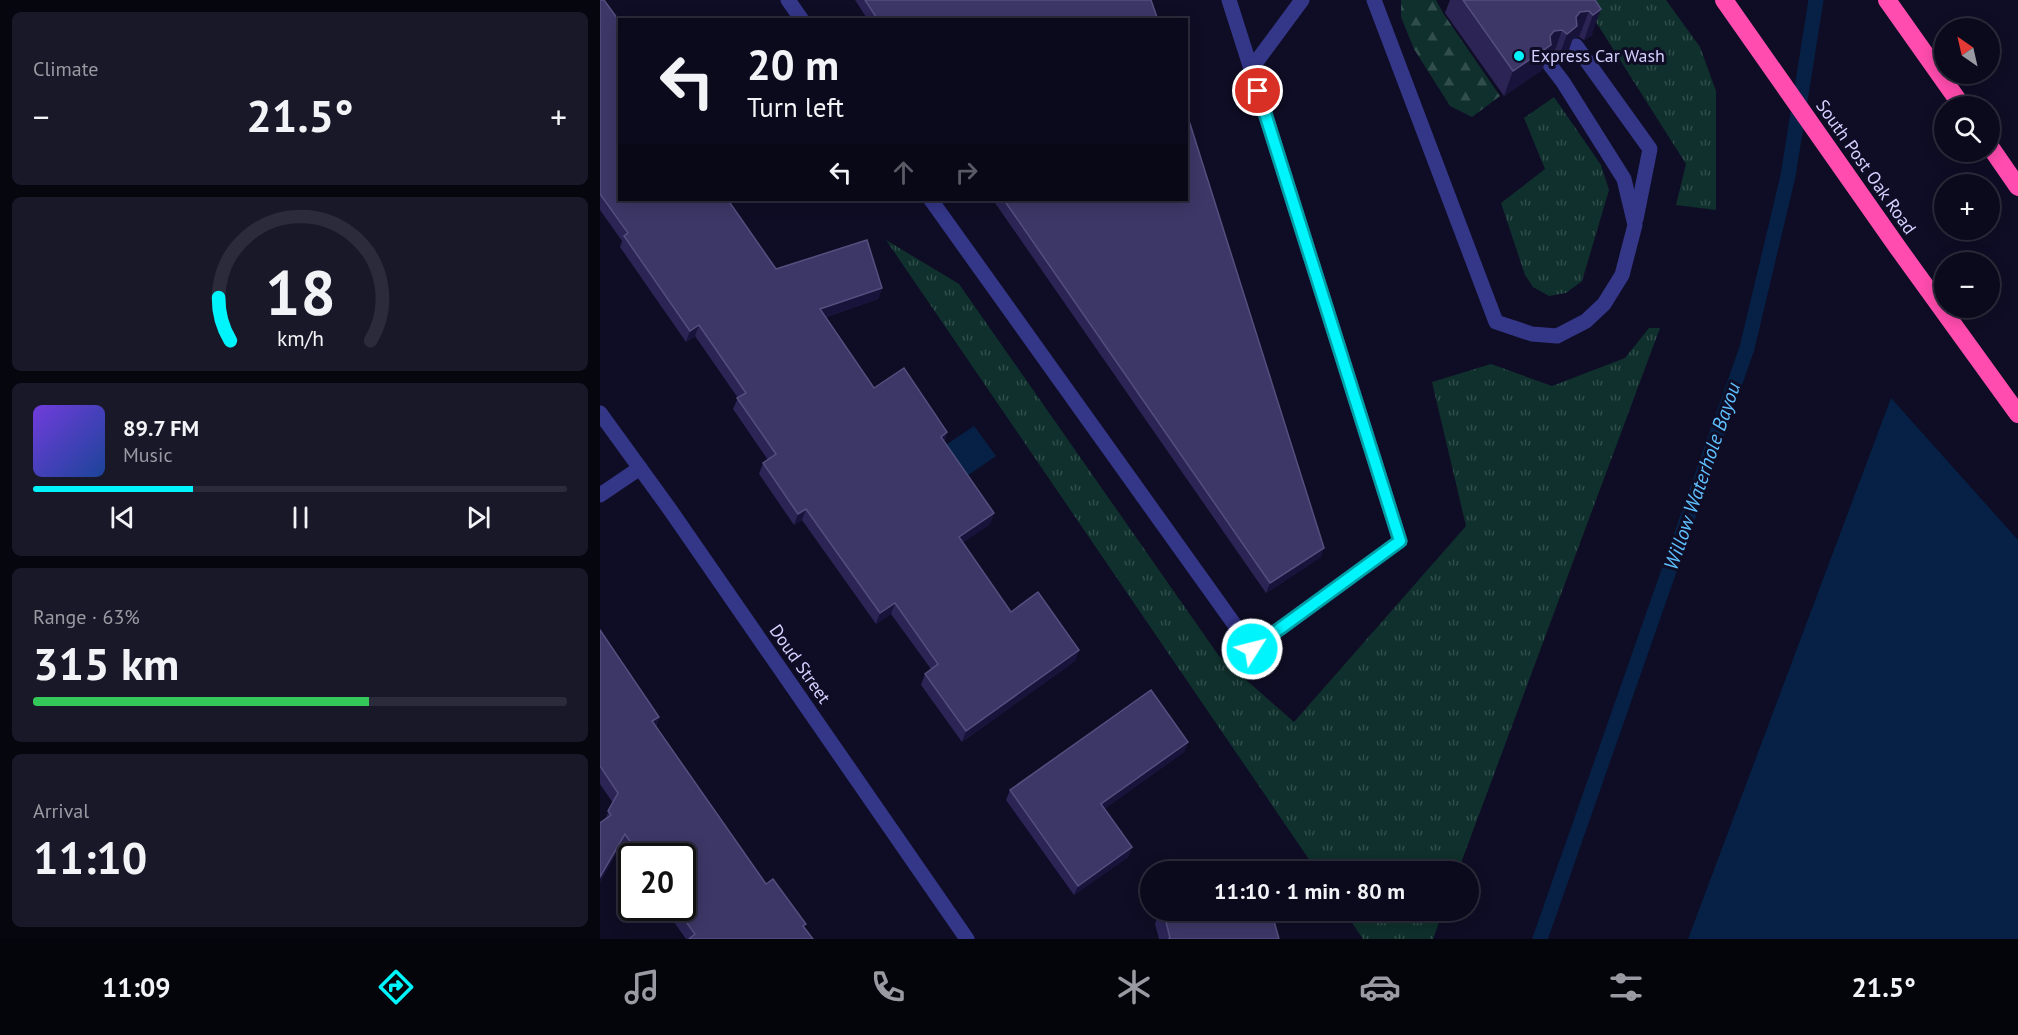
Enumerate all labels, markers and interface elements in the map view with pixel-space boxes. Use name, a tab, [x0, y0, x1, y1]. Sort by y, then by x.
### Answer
north arrow	[1934, 18, 2000, 84]
map controls	[1934, 18, 2000, 318]
text: 20 m	[747, 37, 839, 92]
icon: left	[648, 42, 726, 120]
place label: Express Car Wash	[1531, 44, 1665, 67]
marker: Express Car Wash	[1512, 49, 1526, 63]
text: Climate	[33, 56, 99, 82]
pin	[1232, 65, 1283, 116]
icon: arrive	[1241, 74, 1274, 107]
text: 21.5°	[246, 86, 354, 144]
text: Turn left	[747, 90, 844, 124]
text: −	[33, 95, 50, 138]
text: +	[550, 95, 567, 138]
street label: South Post Oak Road	[1811, 95, 1922, 239]
button: search	[1934, 96, 2000, 162]
icon: left	[824, 156, 857, 189]
icon: ahead	[887, 156, 920, 189]
icon: right	[950, 156, 983, 189]
button: +	[1934, 174, 2000, 240]
text: 18	[265, 251, 335, 332]
button: −	[1934, 252, 2000, 318]
text: km/h	[276, 325, 323, 353]
water label: Willow Waterhole Bayou	[1658, 379, 1746, 573]
text: 89.7 FM	[123, 414, 199, 442]
text: Music	[123, 442, 172, 468]
icon: previous	[106, 501, 139, 534]
icon: pause	[284, 501, 317, 534]
icon: next	[462, 501, 495, 534]
text: Range · 63%	[33, 604, 140, 630]
position arrow	[1220, 617, 1284, 681]
street label: Doud Street	[765, 620, 836, 708]
text: 315 km	[33, 634, 179, 692]
text: Arrival	[33, 798, 89, 824]
text: 11:10	[33, 828, 147, 886]
speed limit sign: 20	[618, 843, 696, 921]
text: 11:10 · 1 min · 80 m	[1214, 877, 1405, 905]
icon: directions	[375, 966, 417, 1008]
icon: music	[621, 966, 663, 1008]
icon: phone	[867, 966, 909, 1008]
icon: climate	[1113, 966, 1155, 1008]
icon: car	[1359, 966, 1401, 1008]
icon: filters	[1605, 966, 1647, 1008]
text: 11:09	[102, 970, 171, 1004]
text: 21.5°	[1852, 970, 1916, 1004]

